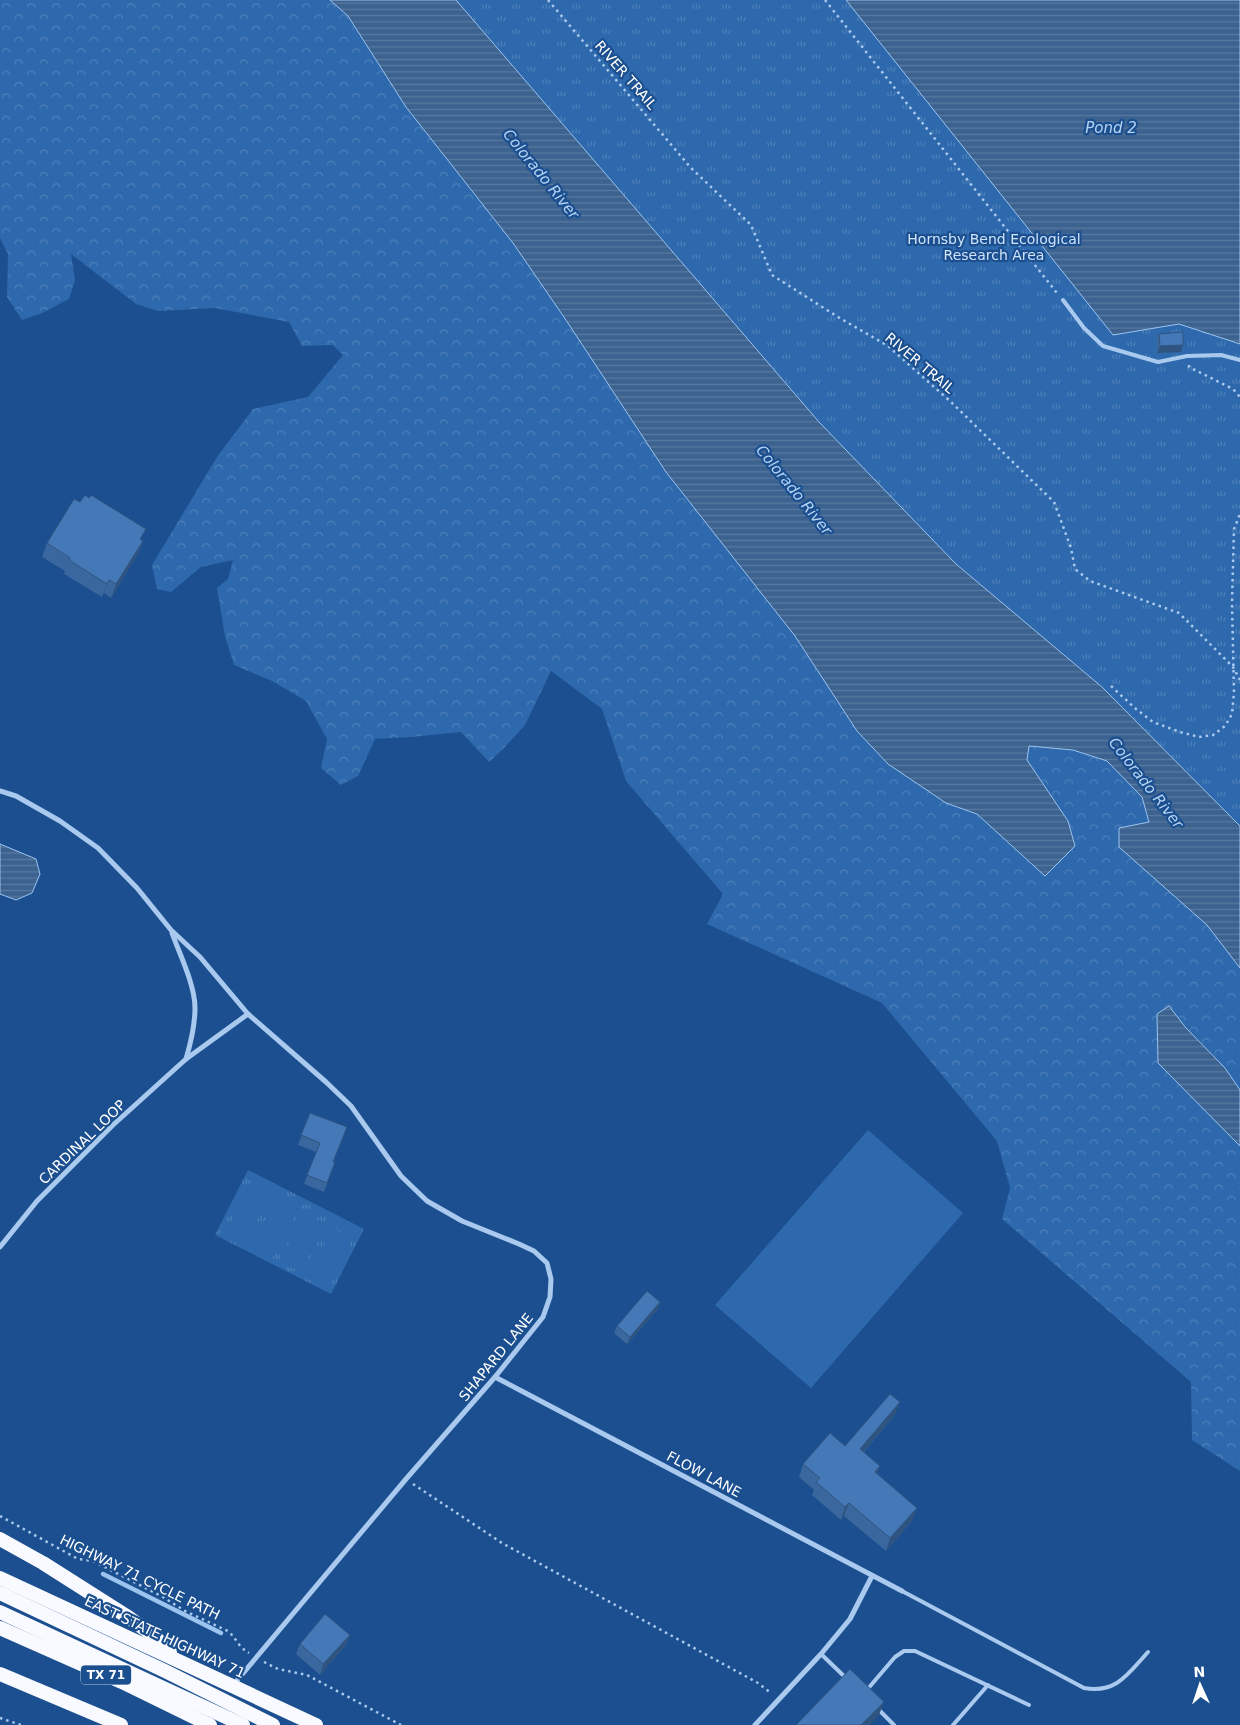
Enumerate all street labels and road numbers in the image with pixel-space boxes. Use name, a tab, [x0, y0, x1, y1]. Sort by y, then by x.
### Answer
street label: RIVER TRAIL	[592, 37, 660, 113]
street label: RIVER TRAIL	[882, 329, 958, 397]
street label: CARDINAL LOOP	[35, 1097, 129, 1187]
street label: SHAPARD LANE	[456, 1310, 536, 1404]
street label: FLOW LANE	[664, 1448, 744, 1500]
street label: HIGHWAY 71 CYCLE PATH	[57, 1531, 223, 1623]
street label: EAST STATE HIGHWAY 71	[82, 1593, 248, 1681]
road number: TX 71	[81, 1666, 131, 1684]

